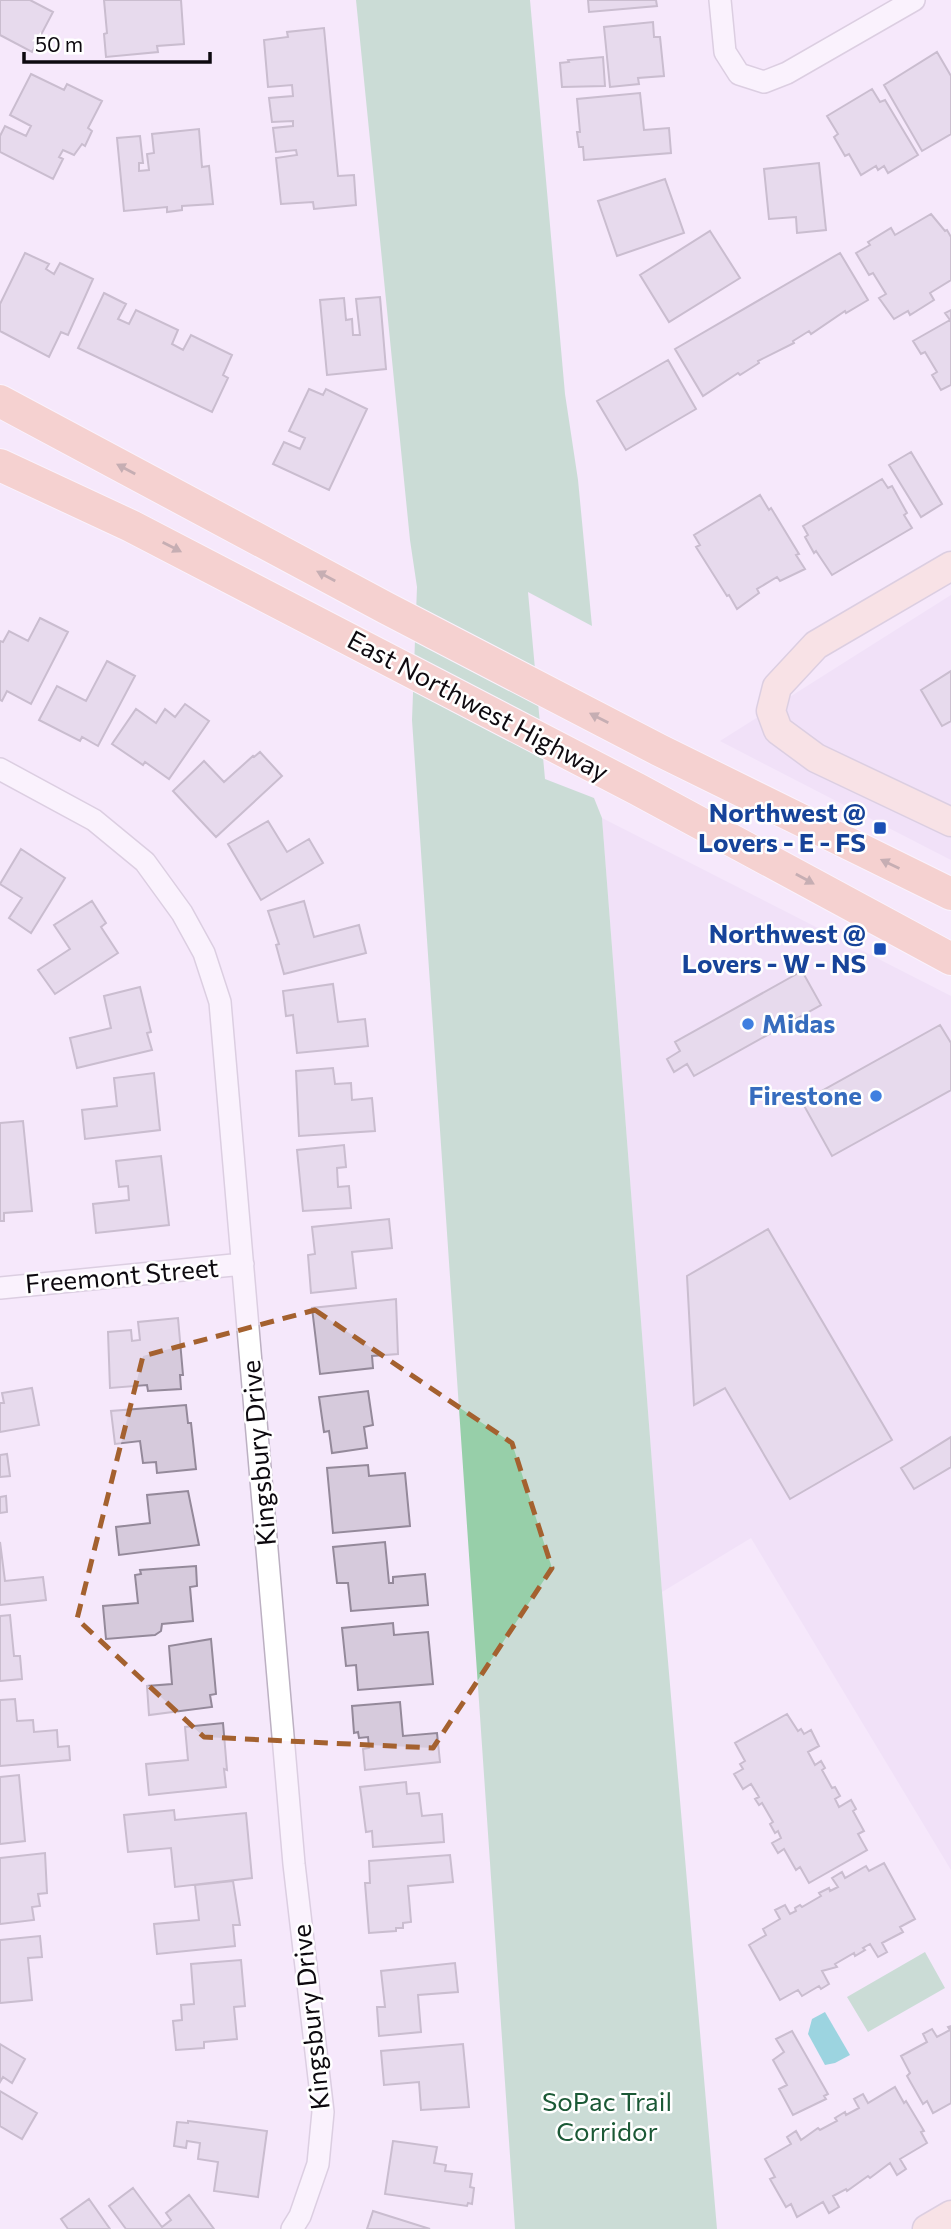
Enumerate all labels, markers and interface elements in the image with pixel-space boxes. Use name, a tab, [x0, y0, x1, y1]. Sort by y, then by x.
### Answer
scale bar	[24, 21, 210, 65]
text: 50 m	[35, 31, 83, 56]
one-way arrow	[115, 463, 135, 475]
one-way arrow	[162, 541, 182, 552]
one-way arrow	[316, 570, 336, 582]
street label: East Northwest Highway	[343, 623, 614, 787]
one-way arrow	[588, 713, 608, 725]
place label: Northwest @ Lovers - E - FS	[698, 796, 866, 857]
marker: Northwest @ Lovers - E - FS	[872, 820, 888, 836]
one-way arrow	[880, 858, 900, 870]
one-way arrow	[795, 873, 815, 885]
place label: Northwest @ Lovers - W - NS	[682, 917, 866, 978]
marker: Northwest @ Lovers - W - NS	[872, 941, 888, 957]
place label: Midas	[762, 1007, 835, 1038]
marker: Midas	[740, 1016, 756, 1032]
place label: Firestone	[749, 1079, 862, 1110]
marker: Firestone	[868, 1088, 884, 1104]
street label: Freemont Street	[24, 1251, 220, 1298]
street label: Kingsbury Drive	[234, 1359, 281, 1547]
street label: Kingsbury Drive	[284, 1923, 335, 2112]
park label: SoPac Trail Corridor	[542, 2085, 672, 2146]

